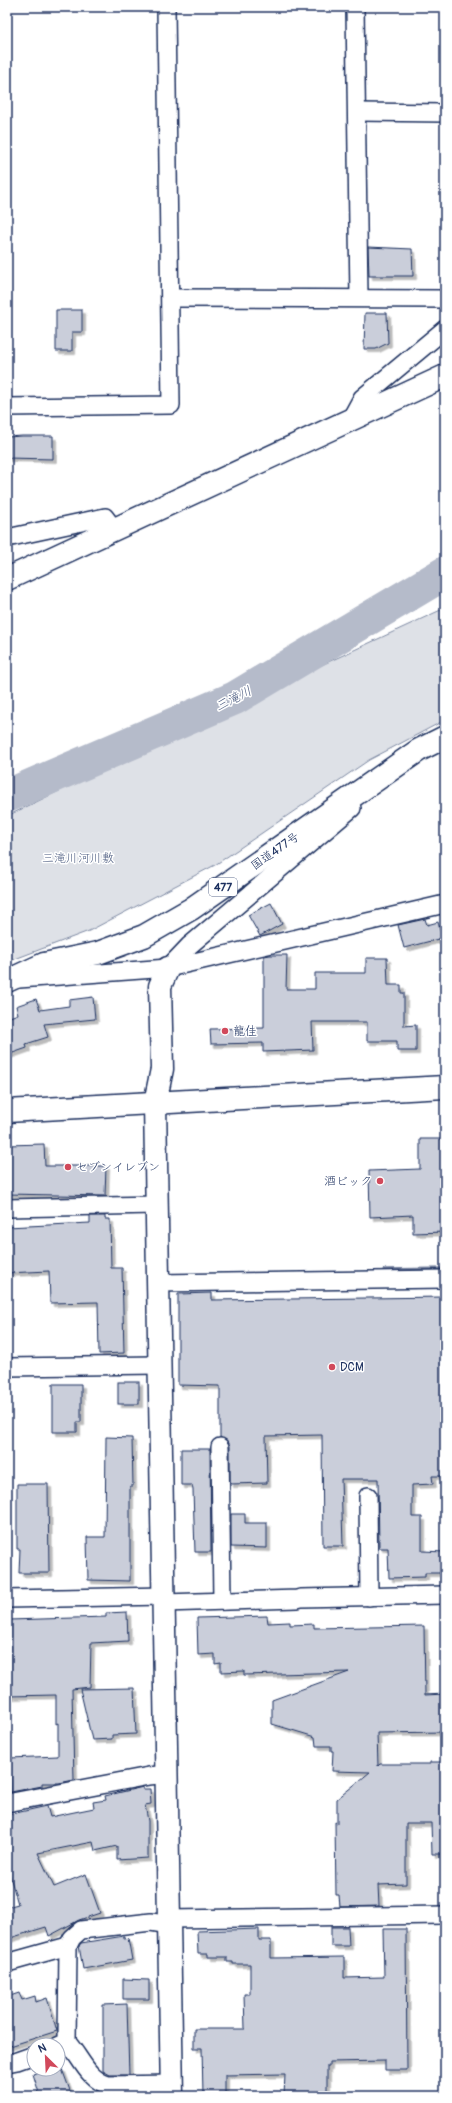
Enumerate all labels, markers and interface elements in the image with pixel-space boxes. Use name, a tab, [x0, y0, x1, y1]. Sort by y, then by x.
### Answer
water label: 三滝川	[212, 683, 254, 715]
street label: 国道477号	[248, 829, 302, 874]
park label: 三滝川河川敷	[42, 851, 114, 866]
road number: 477	[209, 878, 237, 896]
place label: 龍佳	[233, 1024, 257, 1039]
marker: 龍佳	[220, 1026, 230, 1036]
place label: セブンイレブン	[76, 1160, 160, 1175]
marker: セブンイレブン	[63, 1162, 73, 1172]
place label: 酒ビック	[324, 1174, 372, 1189]
marker: 酒ビック	[375, 1176, 385, 1186]
place label: DCM	[340, 1360, 364, 1375]
marker: DCM	[327, 1362, 337, 1372]
north arrow	[26, 2037, 66, 2077]
text: N	[36, 2041, 49, 2056]

